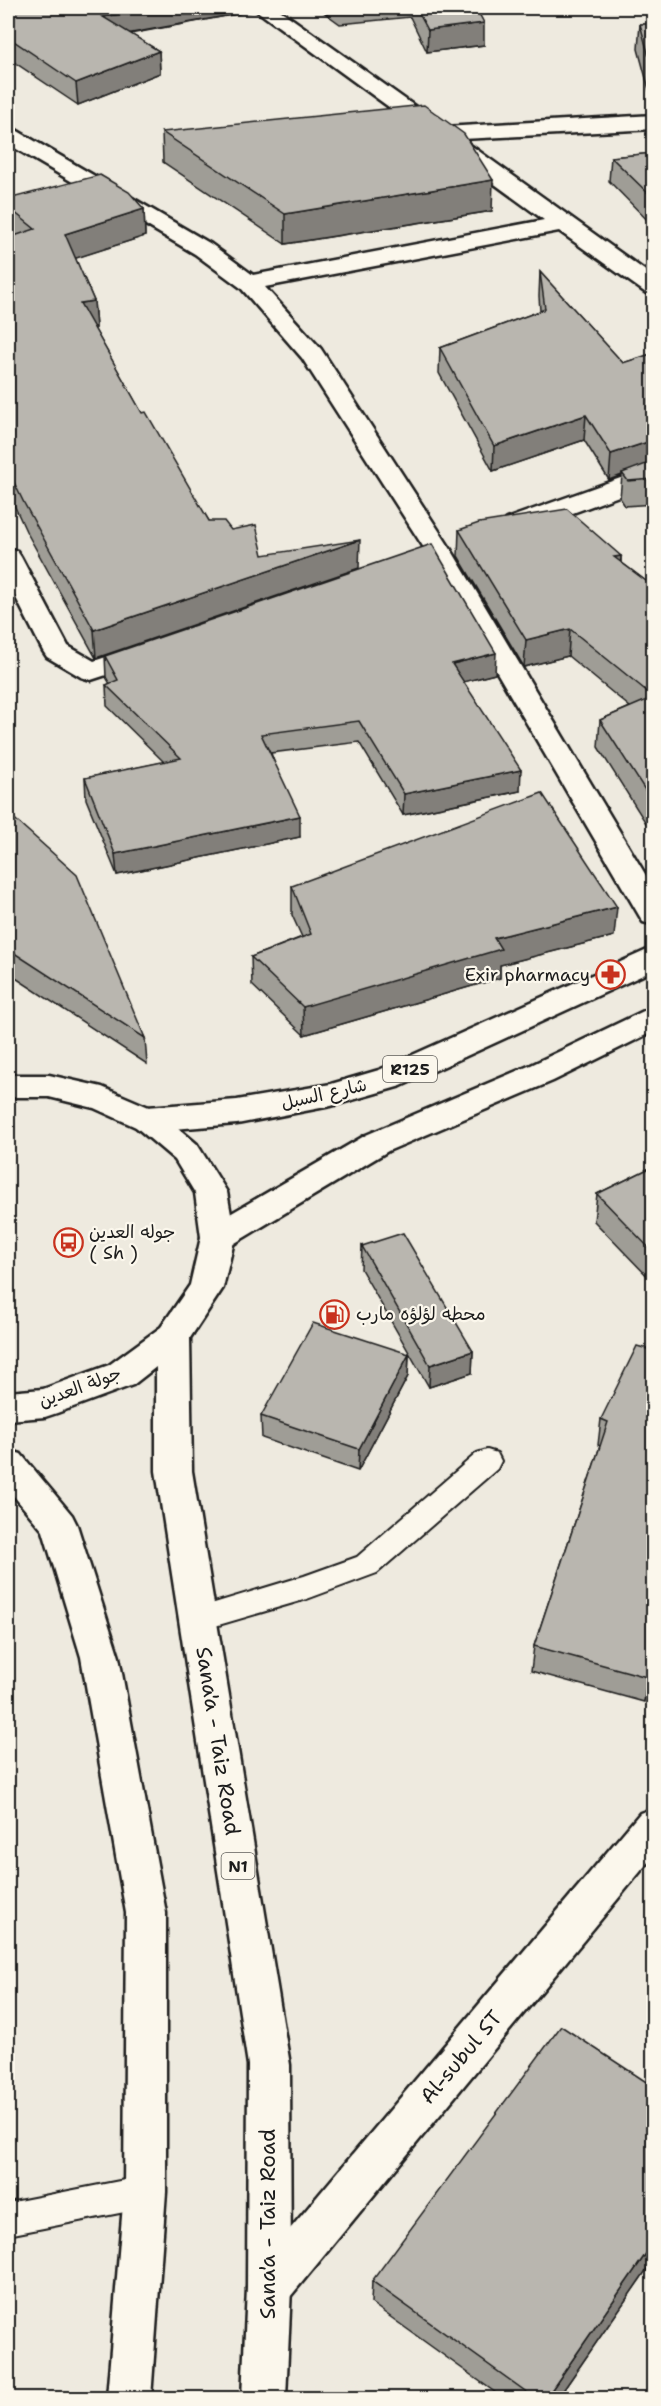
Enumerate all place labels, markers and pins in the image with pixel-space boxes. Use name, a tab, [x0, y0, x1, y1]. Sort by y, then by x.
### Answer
pharmacy icon: Exir pharmacy	[595, 959, 627, 991]
place label: Exir pharmacy	[465, 963, 590, 987]
place label: جوله العدين ( Sh )	[89, 1220, 175, 1265]
bus stop icon: جوله العدين ( Sh )	[52, 1226, 84, 1258]
fuel station icon: محطه لؤلؤه مارب	[319, 1298, 351, 1330]
place label: محطه لؤلؤه مارب	[356, 1302, 486, 1326]

